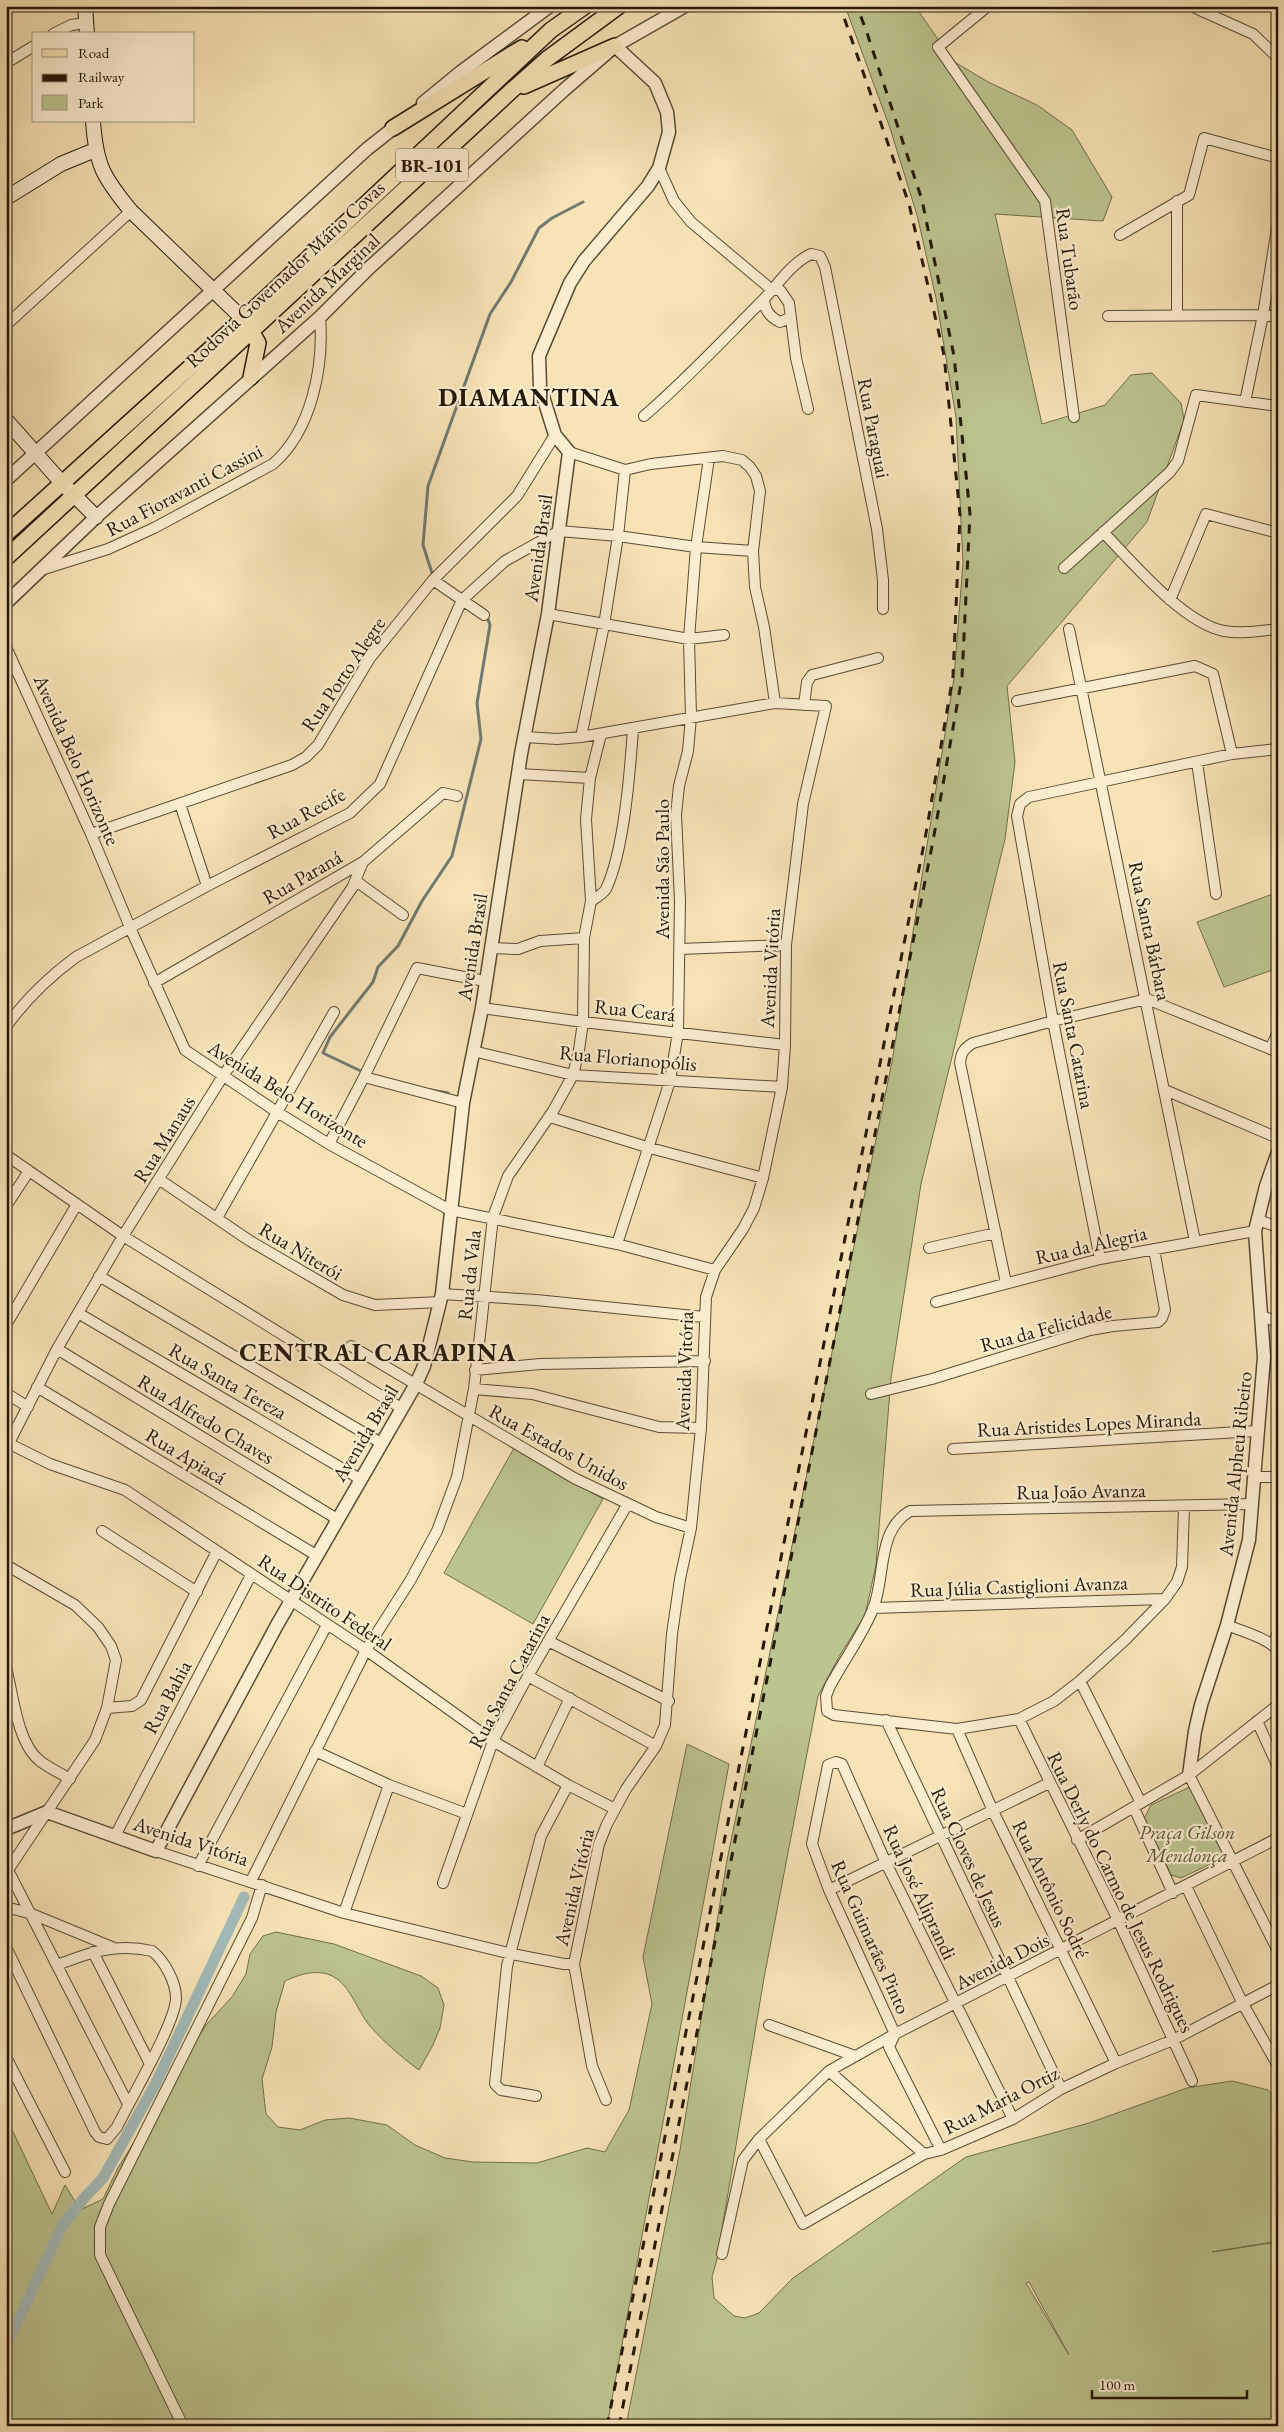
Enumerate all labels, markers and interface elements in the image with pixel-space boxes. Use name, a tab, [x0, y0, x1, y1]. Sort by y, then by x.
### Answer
legend	[32, 32, 195, 122]
text: Road	[78, 43, 110, 62]
text: Railway	[78, 67, 125, 86]
text: Park	[78, 93, 105, 112]
road number: BR-101	[396, 148, 468, 182]
street label: Rodovia Governador Mário Covas	[180, 175, 390, 373]
street label: Rua Tubarão	[1050, 206, 1090, 312]
street label: Avenida Marginal	[268, 227, 385, 339]
street label: Rua Paraguai	[852, 376, 896, 480]
district label: DIAMANTINA	[438, 381, 620, 413]
street label: Rua Fioravanti Cassini	[101, 438, 267, 542]
street label: Avenida Brasil	[517, 492, 558, 605]
street label: Rua Porto Alegre	[295, 611, 391, 736]
street label: Avenida Belo Horizonte	[27, 670, 126, 850]
street label: Rua Recife	[262, 781, 350, 845]
street label: Avenida São Paulo	[649, 799, 675, 940]
street label: Rua Paraná	[257, 844, 347, 910]
street label: Rua Santa Bárbara	[1123, 859, 1177, 1003]
street label: Avenida Brasil	[451, 891, 493, 1004]
street label: Avenida Vitória	[754, 908, 786, 1029]
street label: Rua Santa Catarina	[1047, 959, 1101, 1111]
street label: Rua Ceará	[593, 993, 677, 1027]
street label: Avenida Belo Horizonte	[202, 1034, 373, 1154]
street label: Rua Florianopólis	[558, 1039, 698, 1077]
street label: Rua Manaus	[127, 1091, 201, 1187]
street label: Rua Niterói	[254, 1216, 348, 1286]
street label: Rua da Alegria	[1033, 1220, 1149, 1270]
street label: Rua da Vala	[451, 1228, 487, 1322]
street label: Rua da Felicidade	[977, 1298, 1115, 1358]
street label: Avenida Vitória	[669, 1311, 699, 1432]
district label: CENTRAL CARAPINA	[239, 1336, 517, 1368]
street label: Rua Santa Tereza	[164, 1337, 292, 1425]
street label: Rua Alfredo Chaves	[133, 1368, 279, 1470]
street label: Avenida Alpheu Ribeiro	[1212, 1370, 1258, 1559]
street label: Avenida Brasil	[325, 1380, 404, 1487]
street label: Rua Estados Unidos	[484, 1398, 634, 1496]
street label: Rua Aristides Lopes Miranda	[976, 1405, 1202, 1443]
street label: Rua Apiacá	[141, 1422, 231, 1490]
street label: Rua João Avanza	[1016, 1477, 1146, 1505]
street label: Rua Distrito Federal	[253, 1548, 397, 1656]
street label: Rua Júlia Castiglioni Avanza	[909, 1569, 1129, 1603]
street label: Rua Santa Catarina	[462, 1609, 556, 1753]
street label: Rua Bahia	[137, 1656, 197, 1738]
street label: Rua Derly do Carmo de Jesus Rodrigues	[1041, 1747, 1201, 2037]
street label: Rua Cloves de Jesus	[925, 1783, 1013, 1931]
street label: Avenida Vitória	[129, 1810, 252, 1872]
street label: Rua Antônio Sodré	[1006, 1816, 1096, 1963]
park label: Praça Gilson Mendonça	[1139, 1819, 1235, 1868]
street label: Rua José Aliprandi	[877, 1820, 963, 1964]
street label: Avenida Vitória	[548, 1826, 600, 1949]
street label: Rua Guimarães Pinto	[825, 1856, 917, 2018]
street label: Avenida Dois	[950, 1926, 1054, 1996]
street label: Rua Maria Ortiz	[939, 2059, 1064, 2140]
scale bar	[1092, 2367, 1246, 2399]
text: 100 m	[1099, 2375, 1136, 2394]

